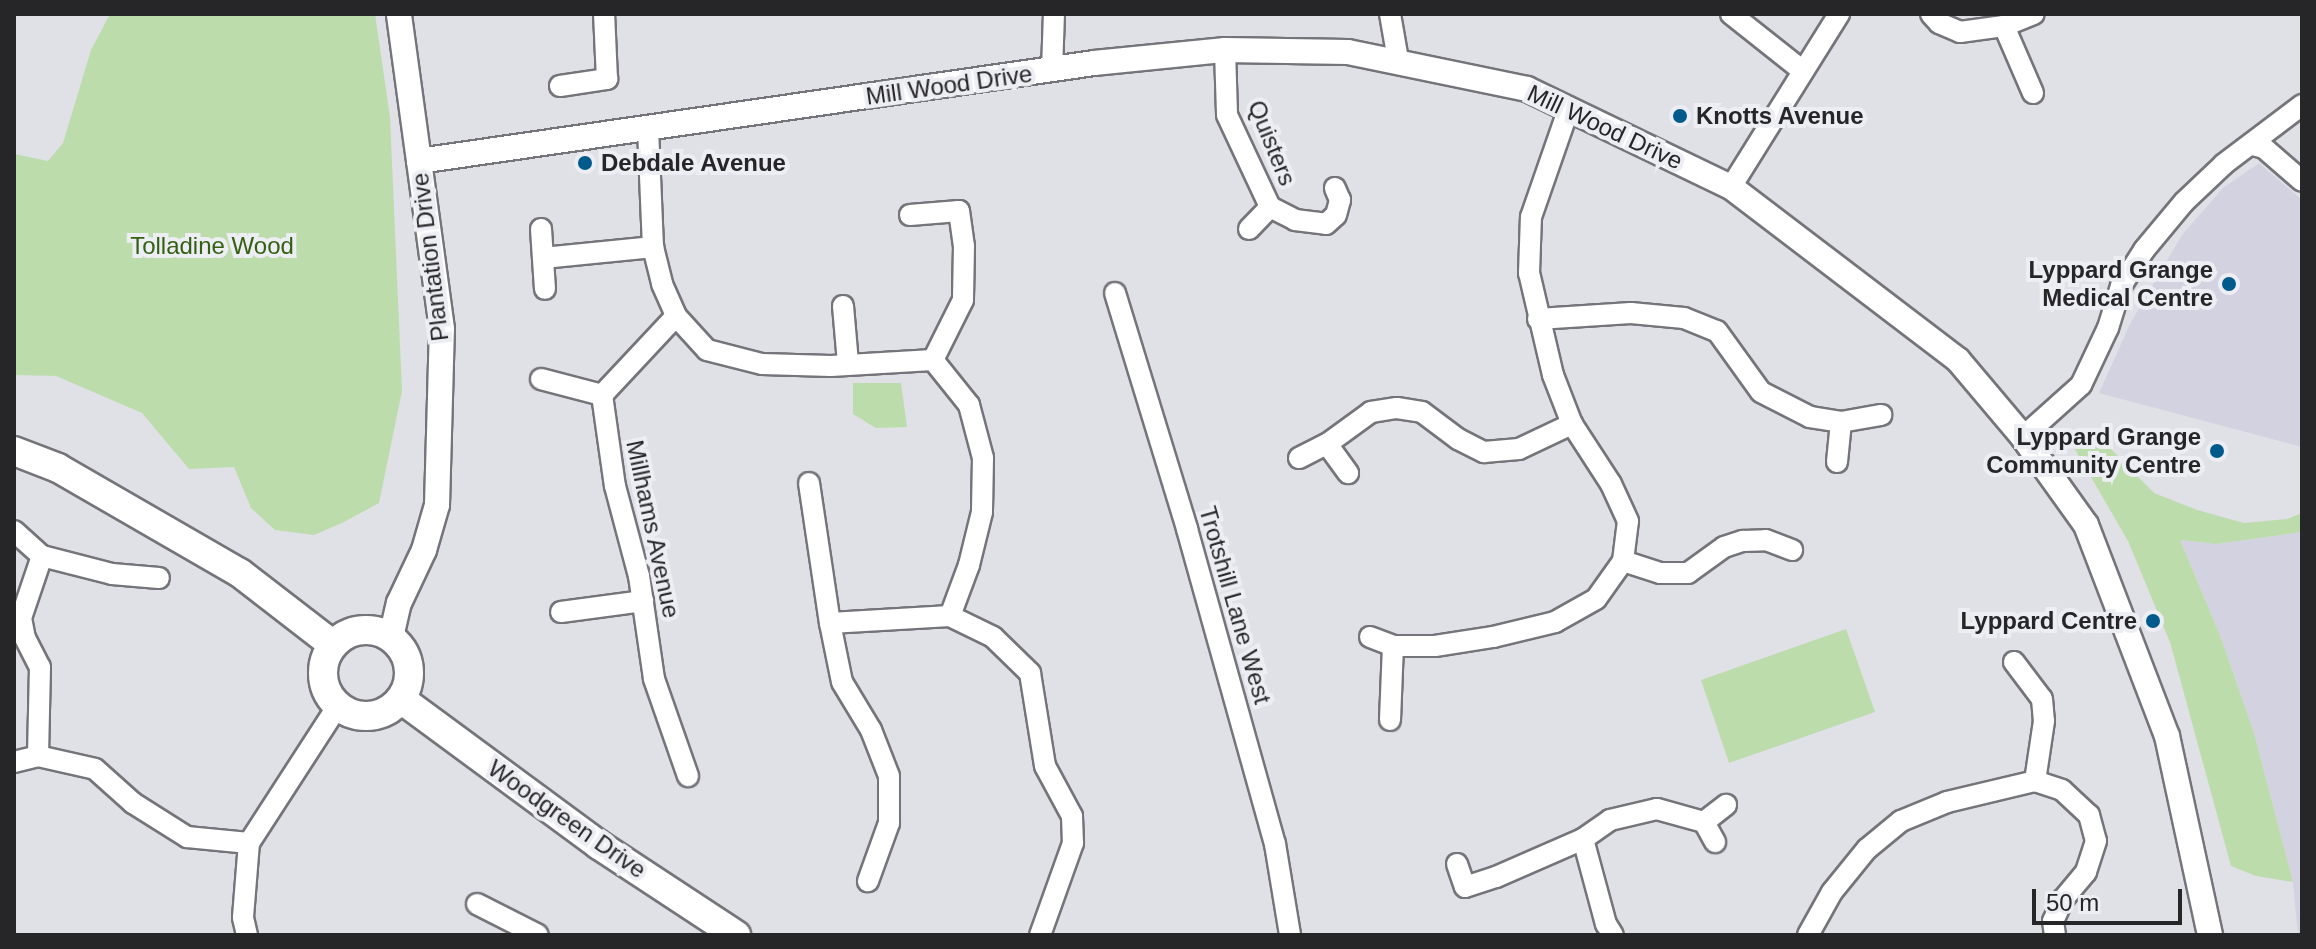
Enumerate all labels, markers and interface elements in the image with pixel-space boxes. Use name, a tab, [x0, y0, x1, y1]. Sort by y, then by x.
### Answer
street label: Mill Wood Drive	[864, 59, 1034, 111]
street label: Mill Wood Drive	[1523, 79, 1687, 175]
street label: Quisters	[1242, 96, 1302, 190]
place label: Knotts Avenue	[1696, 102, 1864, 130]
marker: Knotts Avenue	[1671, 107, 1689, 125]
place label: Debdale Avenue	[601, 149, 787, 177]
marker: Debdale Avenue	[576, 154, 594, 172]
street label: Plantation Drive	[405, 171, 455, 343]
park label: Tolladine Wood	[130, 232, 294, 260]
place label: Lyppard Grange Medical Centre	[2029, 256, 2213, 312]
marker: Lyppard Grange Medical Centre	[2220, 275, 2238, 293]
place label: Lyppard Grange Community Centre	[1986, 423, 2201, 479]
street label: Millhams Avenue	[620, 437, 686, 621]
marker: Lyppard Grange Community Centre	[2208, 442, 2226, 460]
street label: Trotshill Lane West	[1193, 503, 1277, 707]
place label: Lyppard Centre	[1961, 607, 2137, 635]
marker: Lyppard Centre	[2144, 612, 2162, 630]
street label: Woodgreen Drive	[482, 754, 652, 884]
scale bar	[2036, 873, 2186, 923]
text: 50 m	[2046, 889, 2099, 916]

